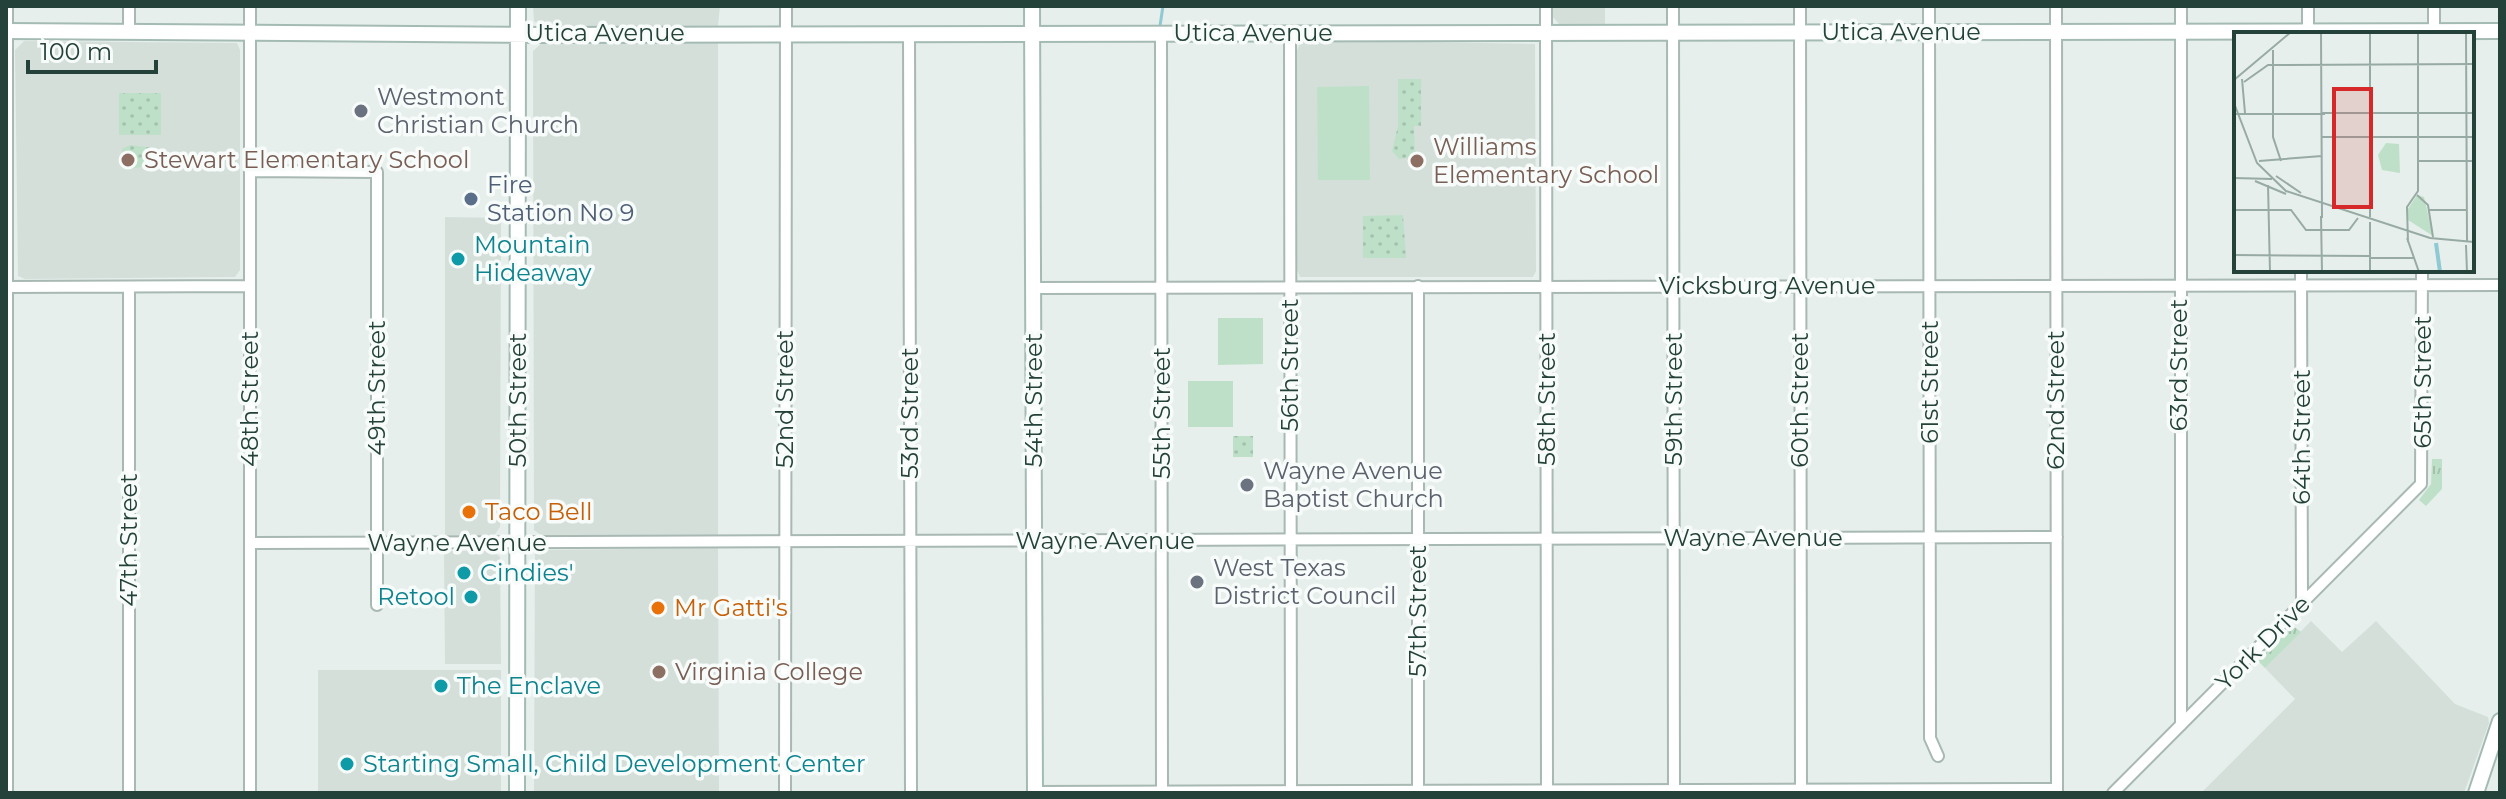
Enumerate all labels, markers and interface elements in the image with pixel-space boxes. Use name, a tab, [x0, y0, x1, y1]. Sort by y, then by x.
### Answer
street label: Utica Avenue	[1821, 17, 1981, 46]
street label: Utica Avenue	[525, 18, 685, 47]
street label: Utica Avenue	[1173, 18, 1333, 47]
scale bar	[28, 24, 156, 74]
inset map	[2234, 32, 2474, 272]
text: 100 m	[40, 37, 112, 66]
place label: Westmont Christian Church	[377, 82, 579, 139]
marker: Westmont Christian Church	[352, 102, 370, 120]
place label: Williams Elementary School	[1433, 132, 1659, 189]
place label: Stewart Elementary School	[144, 145, 469, 174]
marker: Stewart Elementary School	[119, 151, 137, 169]
marker: Williams Elementary School	[1408, 152, 1426, 170]
place label: Fire Station No 9	[487, 170, 634, 227]
marker: Fire Station No 9	[462, 190, 480, 208]
place label: Mountain Hideaway	[474, 230, 592, 287]
marker: Mountain Hideaway	[449, 250, 467, 268]
street label: Vicksburg Avenue	[1659, 271, 1875, 300]
street label: 56th Street	[1275, 298, 1304, 432]
street label: 63rd Street	[2164, 298, 2193, 431]
street label: 65th Street	[2408, 315, 2437, 449]
street label: 49th Street	[362, 320, 391, 456]
street label: 61st Street	[1915, 320, 1944, 444]
street label: 52nd Street	[770, 330, 799, 468]
street label: 62nd Street	[2041, 330, 2070, 470]
street label: 48th Street	[235, 331, 264, 467]
street label: 50th Street	[503, 332, 532, 467]
street label: 58th Street	[1532, 332, 1561, 466]
street label: 59th Street	[1659, 332, 1688, 466]
street label: 60th Street	[1785, 332, 1814, 468]
street label: 54th Street	[1019, 333, 1048, 467]
street label: 53rd Street	[895, 347, 924, 479]
street label: 55th Street	[1147, 347, 1176, 479]
street label: 64th Street	[2287, 369, 2316, 505]
place label: Wayne Avenue Baptist Church	[1263, 456, 1444, 513]
street label: 47th Street	[114, 473, 143, 607]
marker: Wayne Avenue Baptist Church	[1238, 476, 1256, 494]
place label: Taco Bell	[485, 497, 592, 526]
marker: Taco Bell	[460, 503, 478, 521]
street label: Wayne Avenue	[1663, 523, 1843, 552]
street label: Wayne Avenue	[1015, 526, 1195, 555]
street label: Wayne Avenue	[367, 528, 547, 557]
street label: 57th Street	[1403, 545, 1432, 677]
place label: West Texas District Council	[1213, 553, 1396, 610]
place label: Cindies'	[480, 558, 573, 587]
marker: Cindies'	[455, 564, 473, 582]
marker: West Texas District Council	[1188, 573, 1206, 591]
place label: Retool	[377, 582, 455, 611]
marker: Retool	[462, 588, 480, 606]
street label: York Drive	[2209, 589, 2316, 696]
place label: Mr Gatti's	[674, 593, 788, 622]
marker: Mr Gatti's	[649, 599, 667, 617]
place label: Virginia College	[675, 657, 863, 686]
marker: Virginia College	[650, 663, 668, 681]
place label: The Enclave	[457, 671, 601, 700]
marker: The Enclave	[432, 677, 450, 695]
place label: Starting Small, Child Development Center	[363, 749, 866, 778]
marker: Starting Small, Child Development Center	[338, 755, 356, 773]

